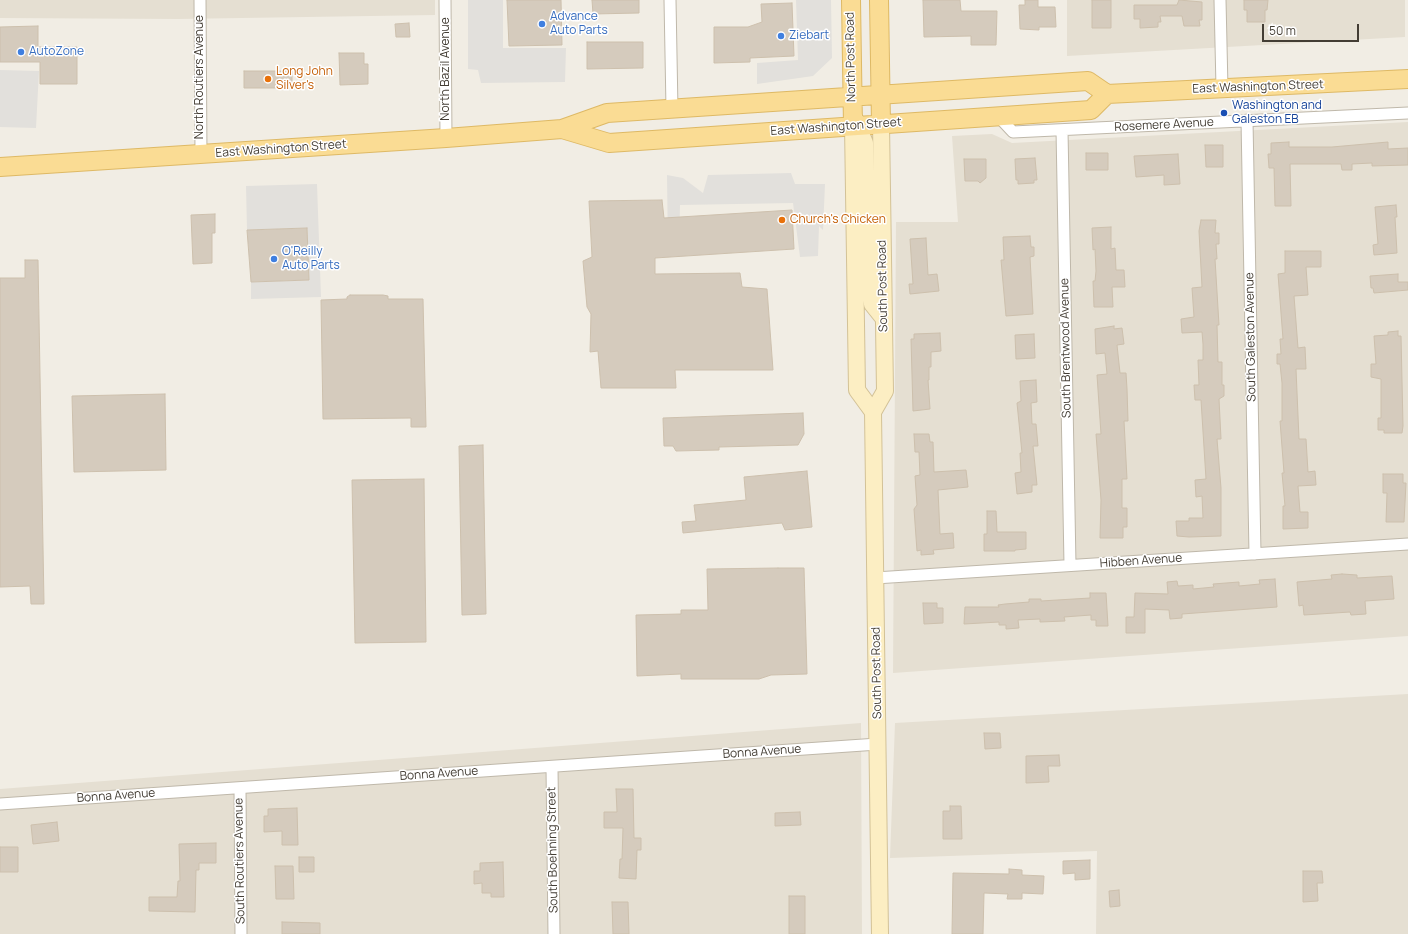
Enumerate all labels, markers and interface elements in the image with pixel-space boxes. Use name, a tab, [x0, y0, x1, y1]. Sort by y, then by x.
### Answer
place label: Advance Auto Parts	[550, 10, 608, 38]
street label: North Post Road	[843, 12, 859, 102]
street label: North Routiers Avenue	[193, 15, 207, 139]
scale bar	[1264, 16, 1361, 42]
street label: North Bazil Avenue	[439, 17, 453, 121]
marker: Advance Auto Parts	[537, 19, 547, 29]
text: 50 m	[1269, 22, 1296, 39]
place label: Ziebart	[789, 29, 829, 43]
marker: Ziebart	[776, 31, 786, 41]
place label: AutoZone	[29, 45, 84, 59]
marker: AutoZone	[16, 47, 26, 57]
place label: Long John Silver's	[276, 65, 333, 93]
marker: Long John Silver's	[263, 74, 273, 84]
street label: East Washington Street	[1192, 78, 1324, 96]
place label: Washington and Galeston EB	[1232, 99, 1322, 127]
marker: Washington and Galeston EB	[1219, 108, 1229, 118]
street label: East Washington Street	[770, 115, 902, 139]
street label: Rosemere Avenue	[1114, 115, 1214, 135]
street label: East Washington Street	[215, 137, 347, 161]
place label: Church's Chicken	[790, 213, 886, 227]
marker: Church's Chicken	[777, 215, 787, 225]
street label: South Post Road	[875, 240, 891, 332]
place label: O'Reilly Auto Parts	[282, 245, 340, 273]
marker: O'Reilly Auto Parts	[269, 254, 279, 264]
street label: South Galeston Avenue	[1243, 272, 1259, 402]
street label: South Brentwood Avenue	[1058, 278, 1074, 418]
street label: Hibben Avenue	[1099, 551, 1183, 571]
street label: South Post Road	[869, 627, 885, 719]
street label: Bonna Avenue	[722, 742, 802, 762]
street label: Bonna Avenue	[399, 764, 479, 784]
street label: Bonna Avenue	[76, 786, 156, 806]
street label: South Boehning Street	[545, 787, 561, 913]
street label: South Routiers Avenue	[232, 798, 248, 924]

